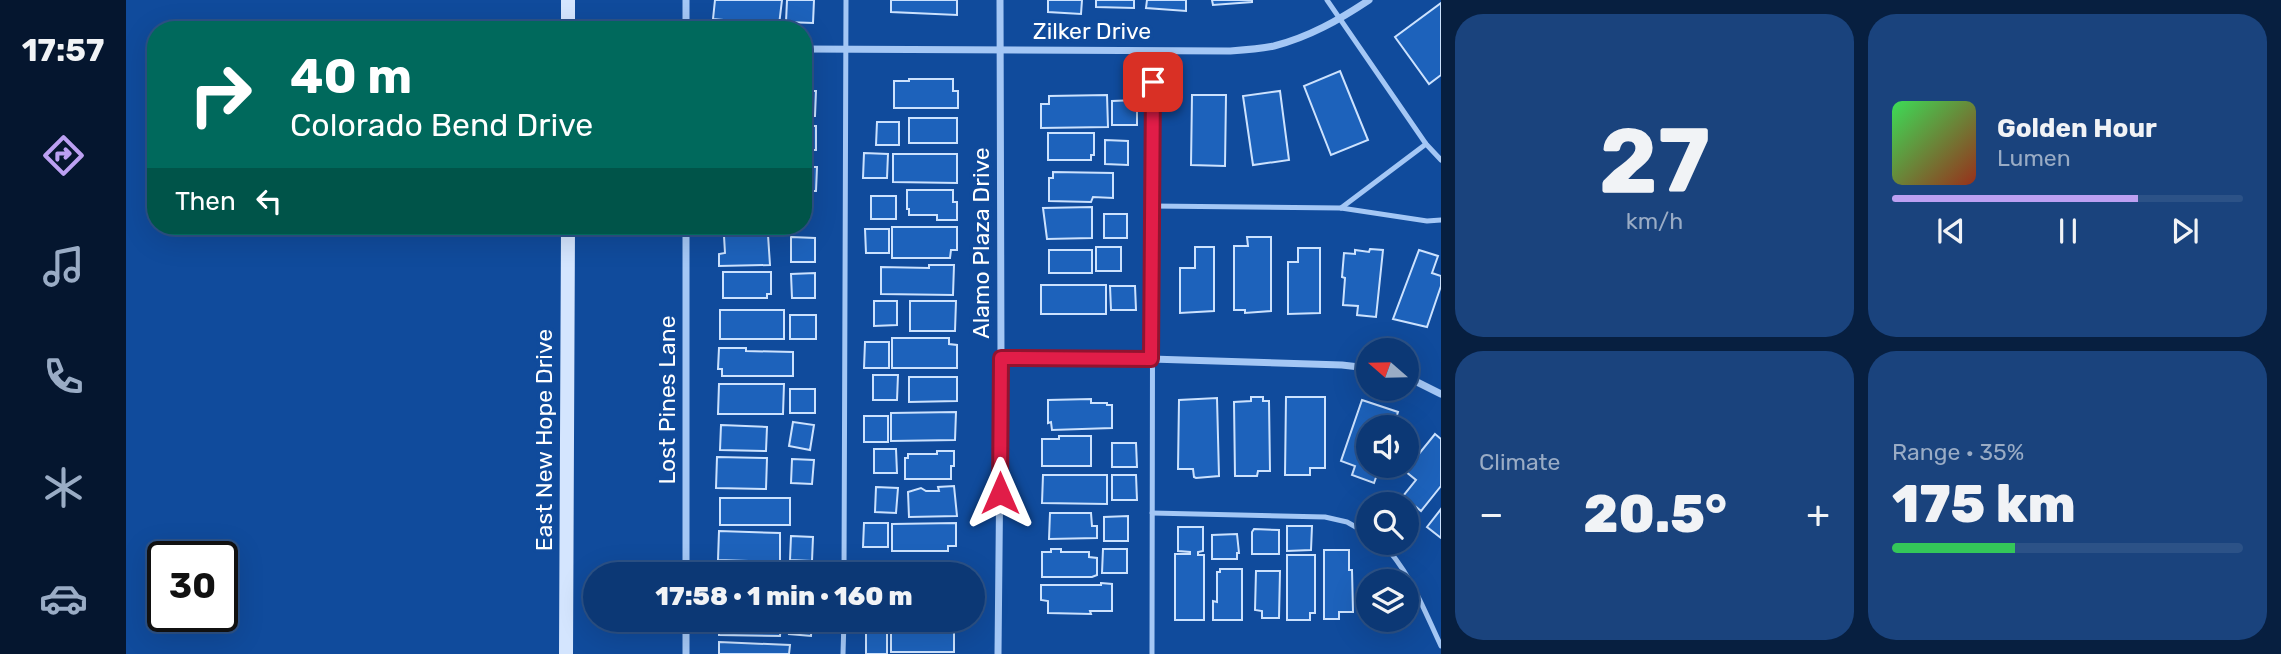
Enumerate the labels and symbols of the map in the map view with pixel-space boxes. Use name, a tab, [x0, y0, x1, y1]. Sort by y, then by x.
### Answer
street label: Zilker Drive	[1033, 17, 1151, 45]
pin	[1123, 52, 1183, 112]
street label: Alamo Plaza Drive	[967, 147, 995, 339]
street label: Lost Pines Lane	[653, 315, 681, 485]
street label: East New Hope Drive	[530, 329, 558, 551]
north arrow	[1356, 338, 1419, 401]
position arrow	[963, 456, 1037, 530]
speed limit sign: 30	[147, 541, 238, 632]

